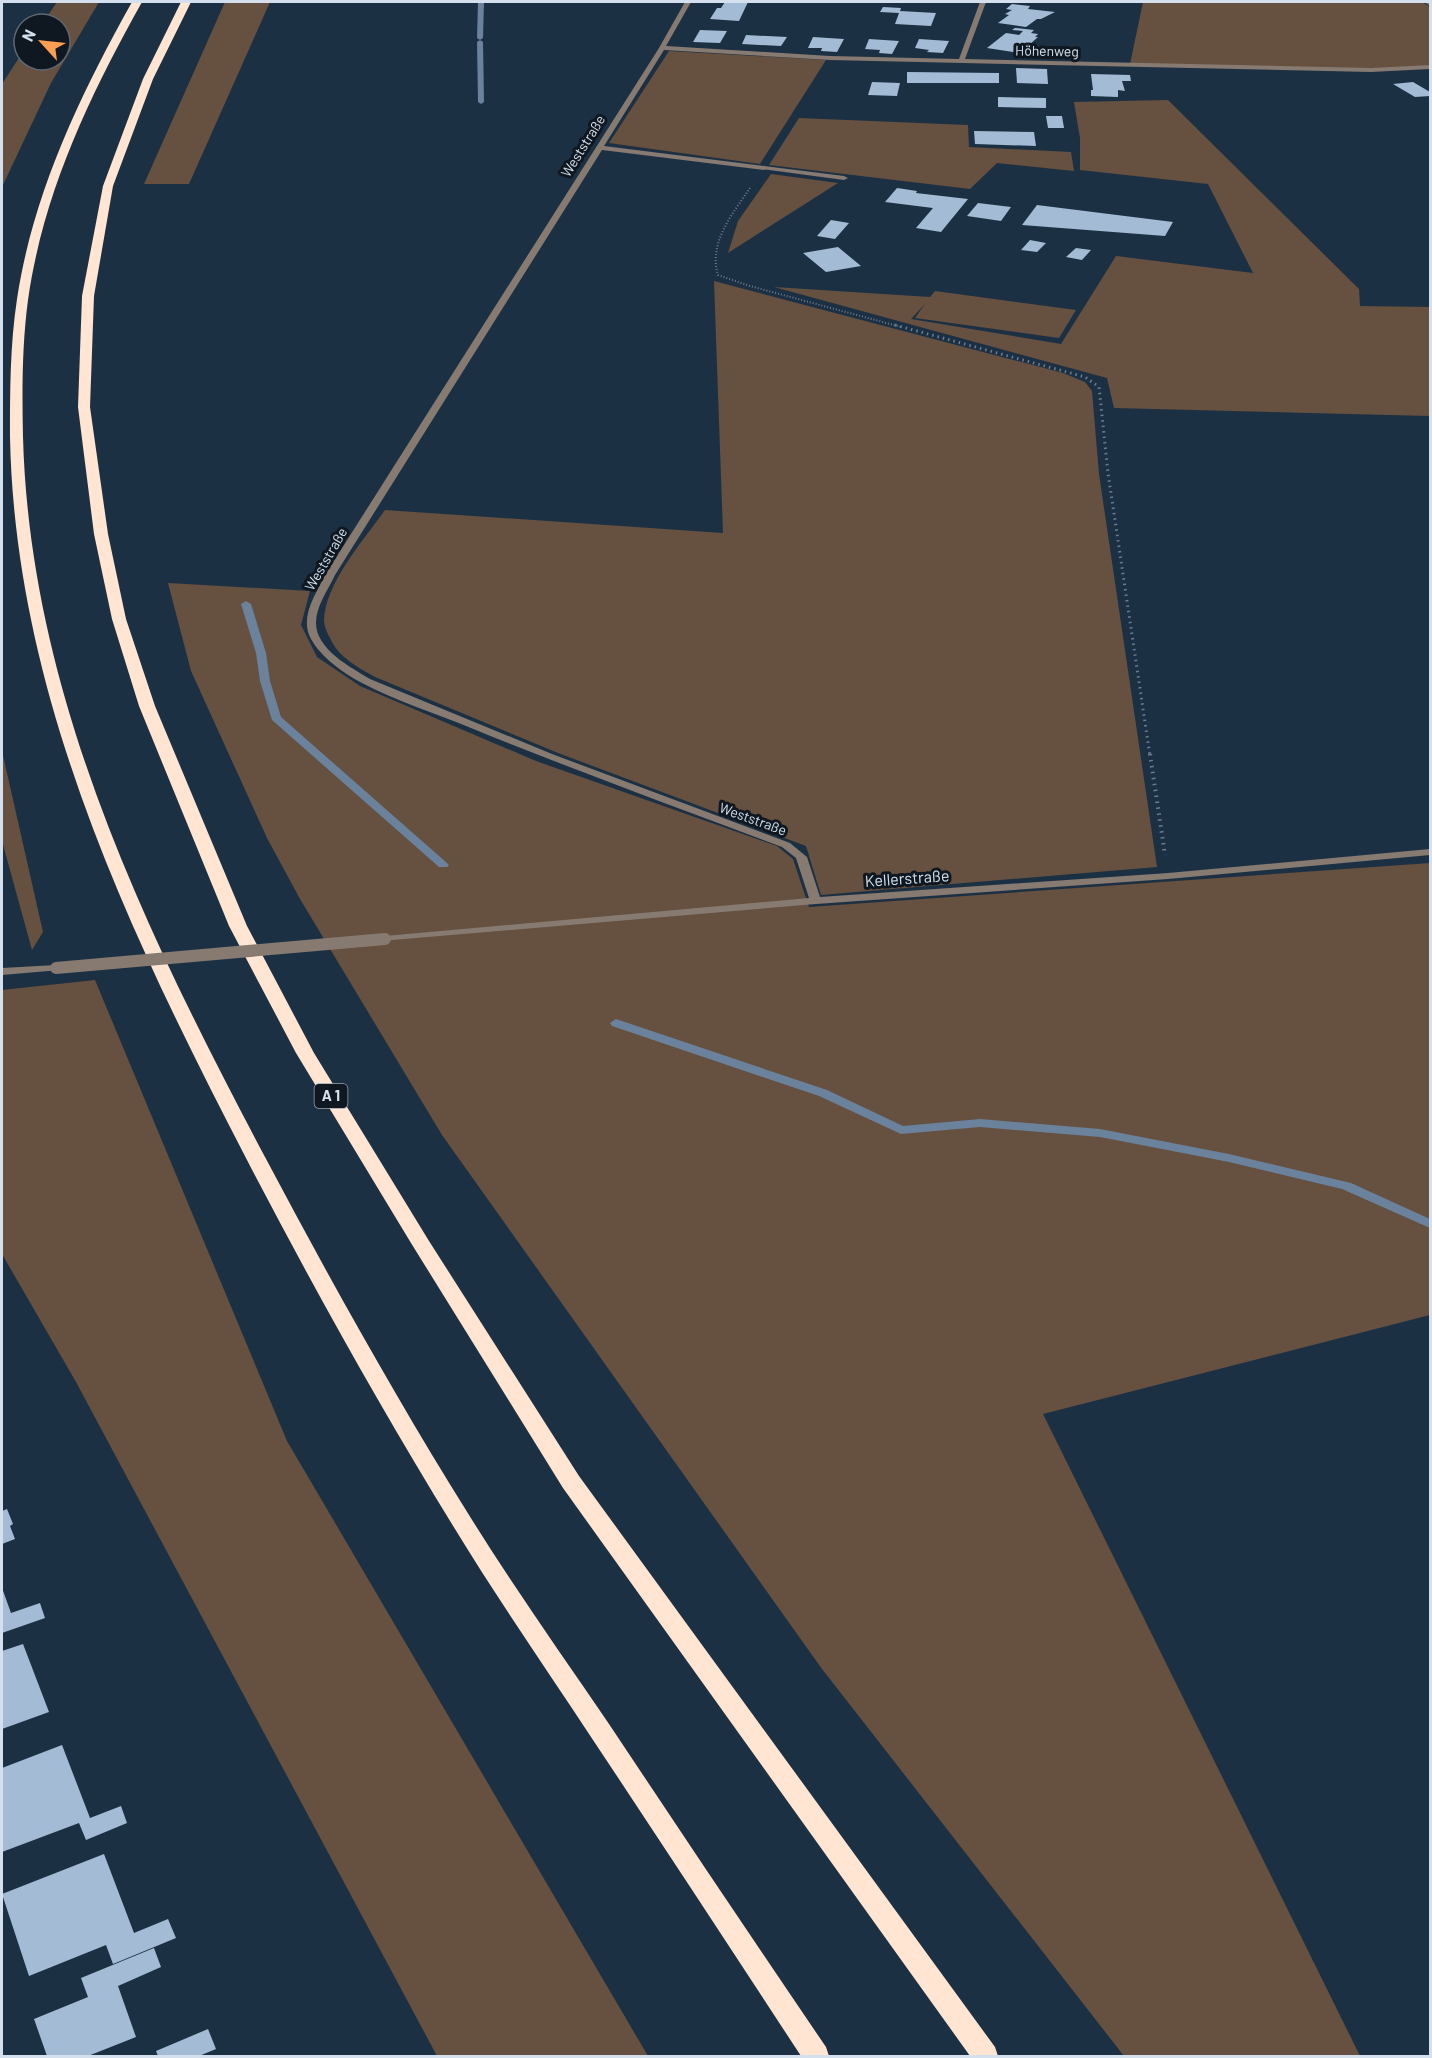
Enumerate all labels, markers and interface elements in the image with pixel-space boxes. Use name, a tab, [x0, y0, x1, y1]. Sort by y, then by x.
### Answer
north arrow	[12, 12, 72, 72]
text: N	[17, 26, 39, 44]
street label: Höhenweg	[1015, 41, 1079, 60]
street label: Weststraße	[557, 112, 608, 180]
street label: Weststraße	[301, 524, 350, 593]
street label: Weststraße	[717, 799, 789, 838]
street label: Kellerstraße	[864, 865, 950, 890]
road number: A 1	[314, 1084, 348, 1108]

